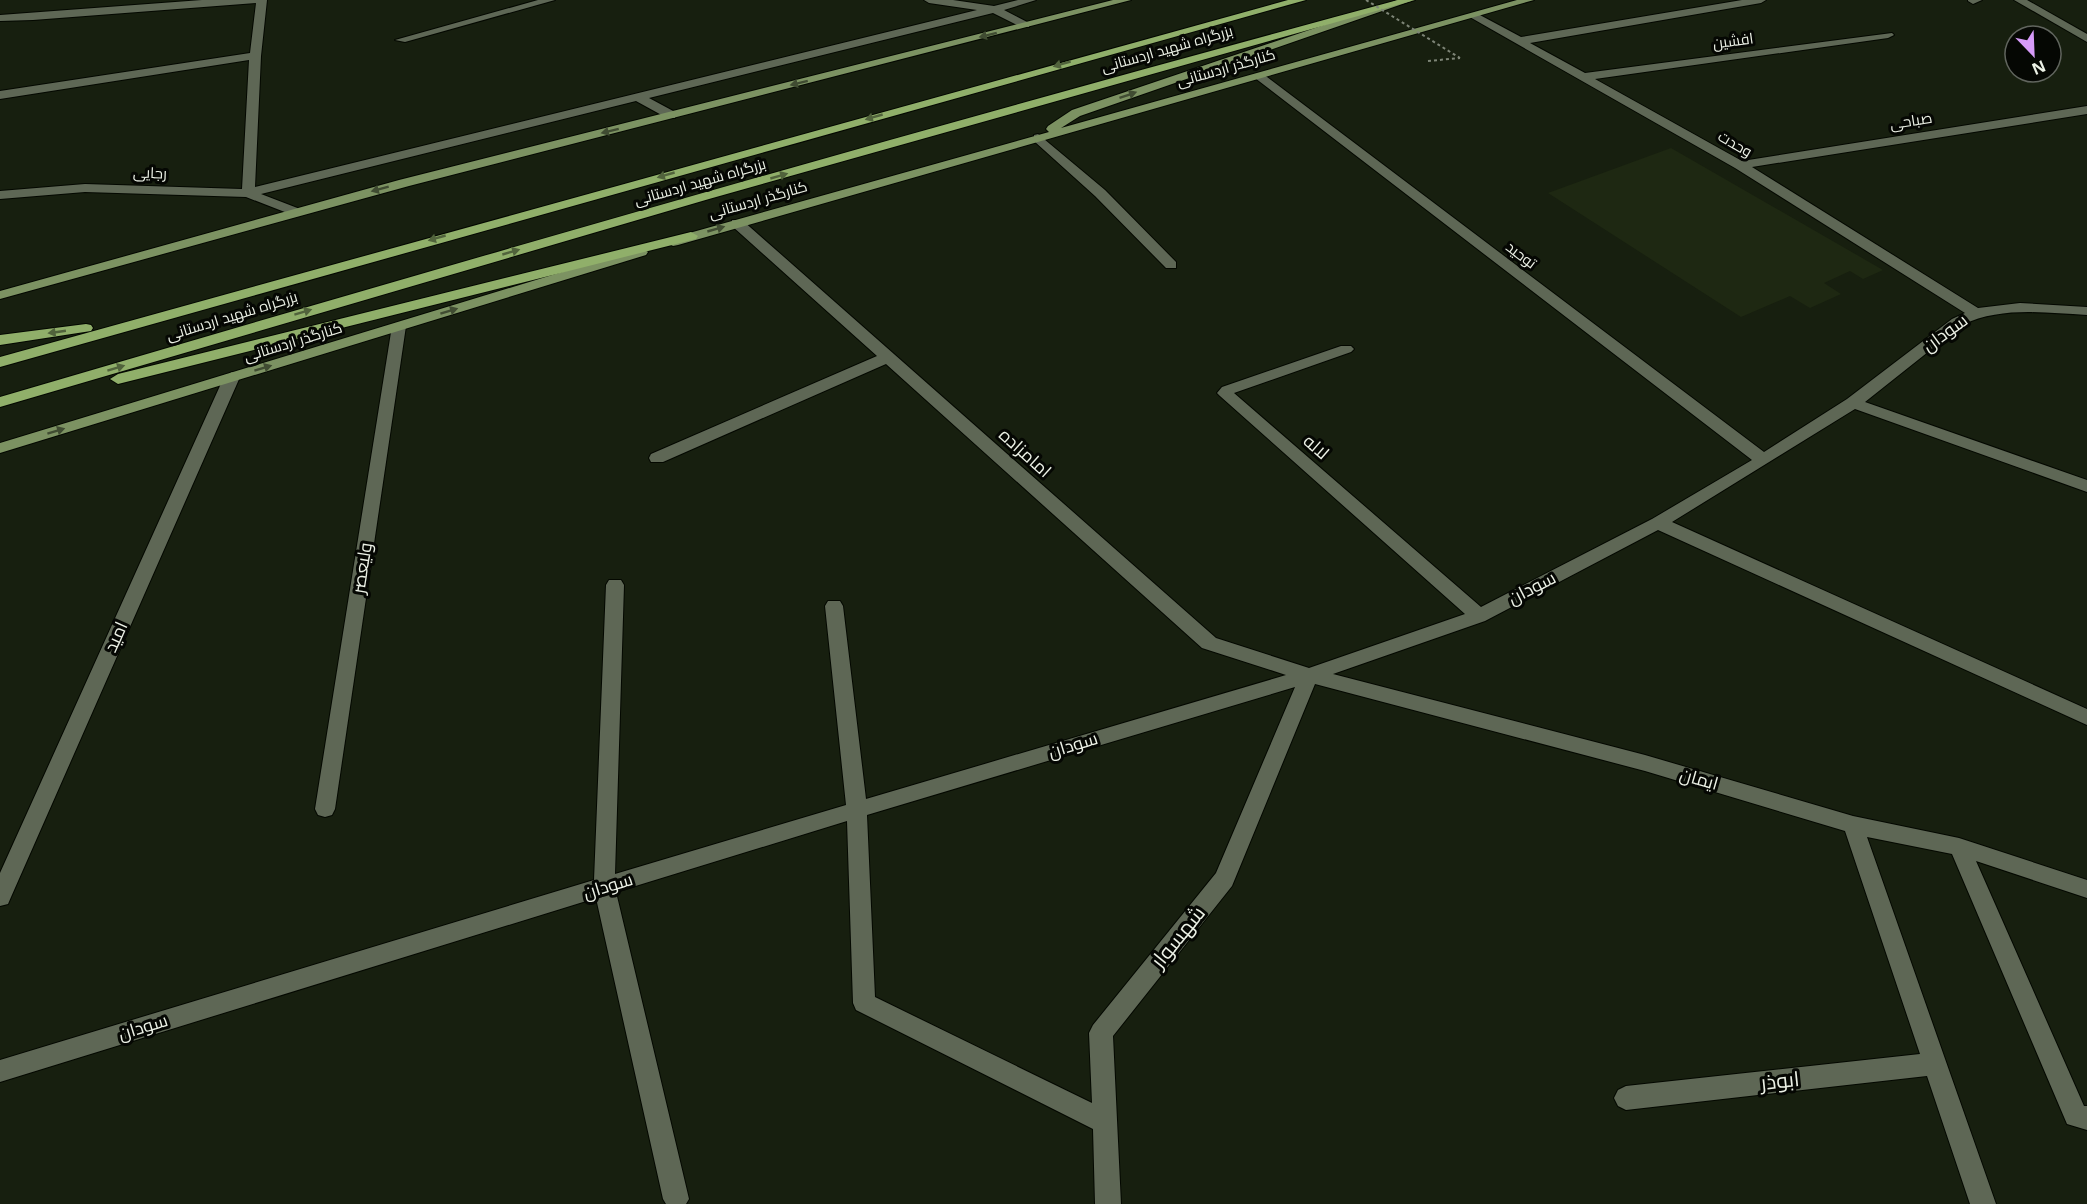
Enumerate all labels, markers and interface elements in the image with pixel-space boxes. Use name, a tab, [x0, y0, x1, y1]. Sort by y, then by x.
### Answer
street label: بزرگراه شهید اردستانی	[1099, 20, 1235, 77]
north arrow	[2003, 24, 2063, 84]
street label: افشین	[1711, 27, 1755, 54]
one-way arrow	[979, 30, 997, 40]
street label: کنارگذر اردستانی	[1174, 43, 1278, 92]
text: N	[2029, 55, 2049, 80]
one-way arrow	[1052, 60, 1070, 69]
one-way arrow	[790, 78, 808, 88]
one-way arrow	[1119, 90, 1137, 99]
street label: صباحی	[1888, 107, 1934, 134]
one-way arrow	[865, 112, 883, 122]
street label: وحدت	[1715, 125, 1756, 161]
one-way arrow	[601, 126, 619, 136]
street label: بزرگراه شهید اردستانی	[632, 153, 768, 210]
street label: رجایی	[133, 161, 167, 184]
one-way arrow	[657, 170, 675, 180]
one-way arrow	[770, 171, 788, 180]
street label: کنارگذر اردستانی	[706, 175, 810, 224]
one-way arrow	[371, 185, 389, 194]
one-way arrow	[707, 224, 725, 233]
one-way arrow	[428, 234, 446, 244]
street label: توحید	[1502, 236, 1541, 272]
one-way arrow	[502, 247, 520, 257]
street label: بزرگراه شهید اردستانی	[164, 286, 300, 345]
one-way arrow	[440, 306, 458, 315]
one-way arrow	[295, 307, 313, 316]
street label: سودان	[1917, 308, 1972, 357]
street label: کنارگذر اردستانی	[241, 317, 345, 366]
one-way arrow	[47, 327, 66, 337]
one-way arrow	[108, 363, 126, 372]
one-way arrow	[254, 363, 272, 372]
street label: امامزاده	[994, 422, 1057, 482]
one-way arrow	[47, 426, 65, 435]
street label: لاله	[1299, 428, 1335, 464]
street label: ولیعصر	[345, 540, 377, 596]
street label: سودان	[1503, 565, 1560, 609]
street label: امید	[98, 617, 132, 656]
street label: سودان	[1045, 725, 1101, 763]
street label: ایمان	[1677, 761, 1721, 795]
street label: سودان	[580, 866, 636, 904]
street label: شهسوار	[1143, 899, 1211, 974]
street label: سودان	[115, 1007, 171, 1045]
street label: ابوذر	[1758, 1064, 1801, 1096]

